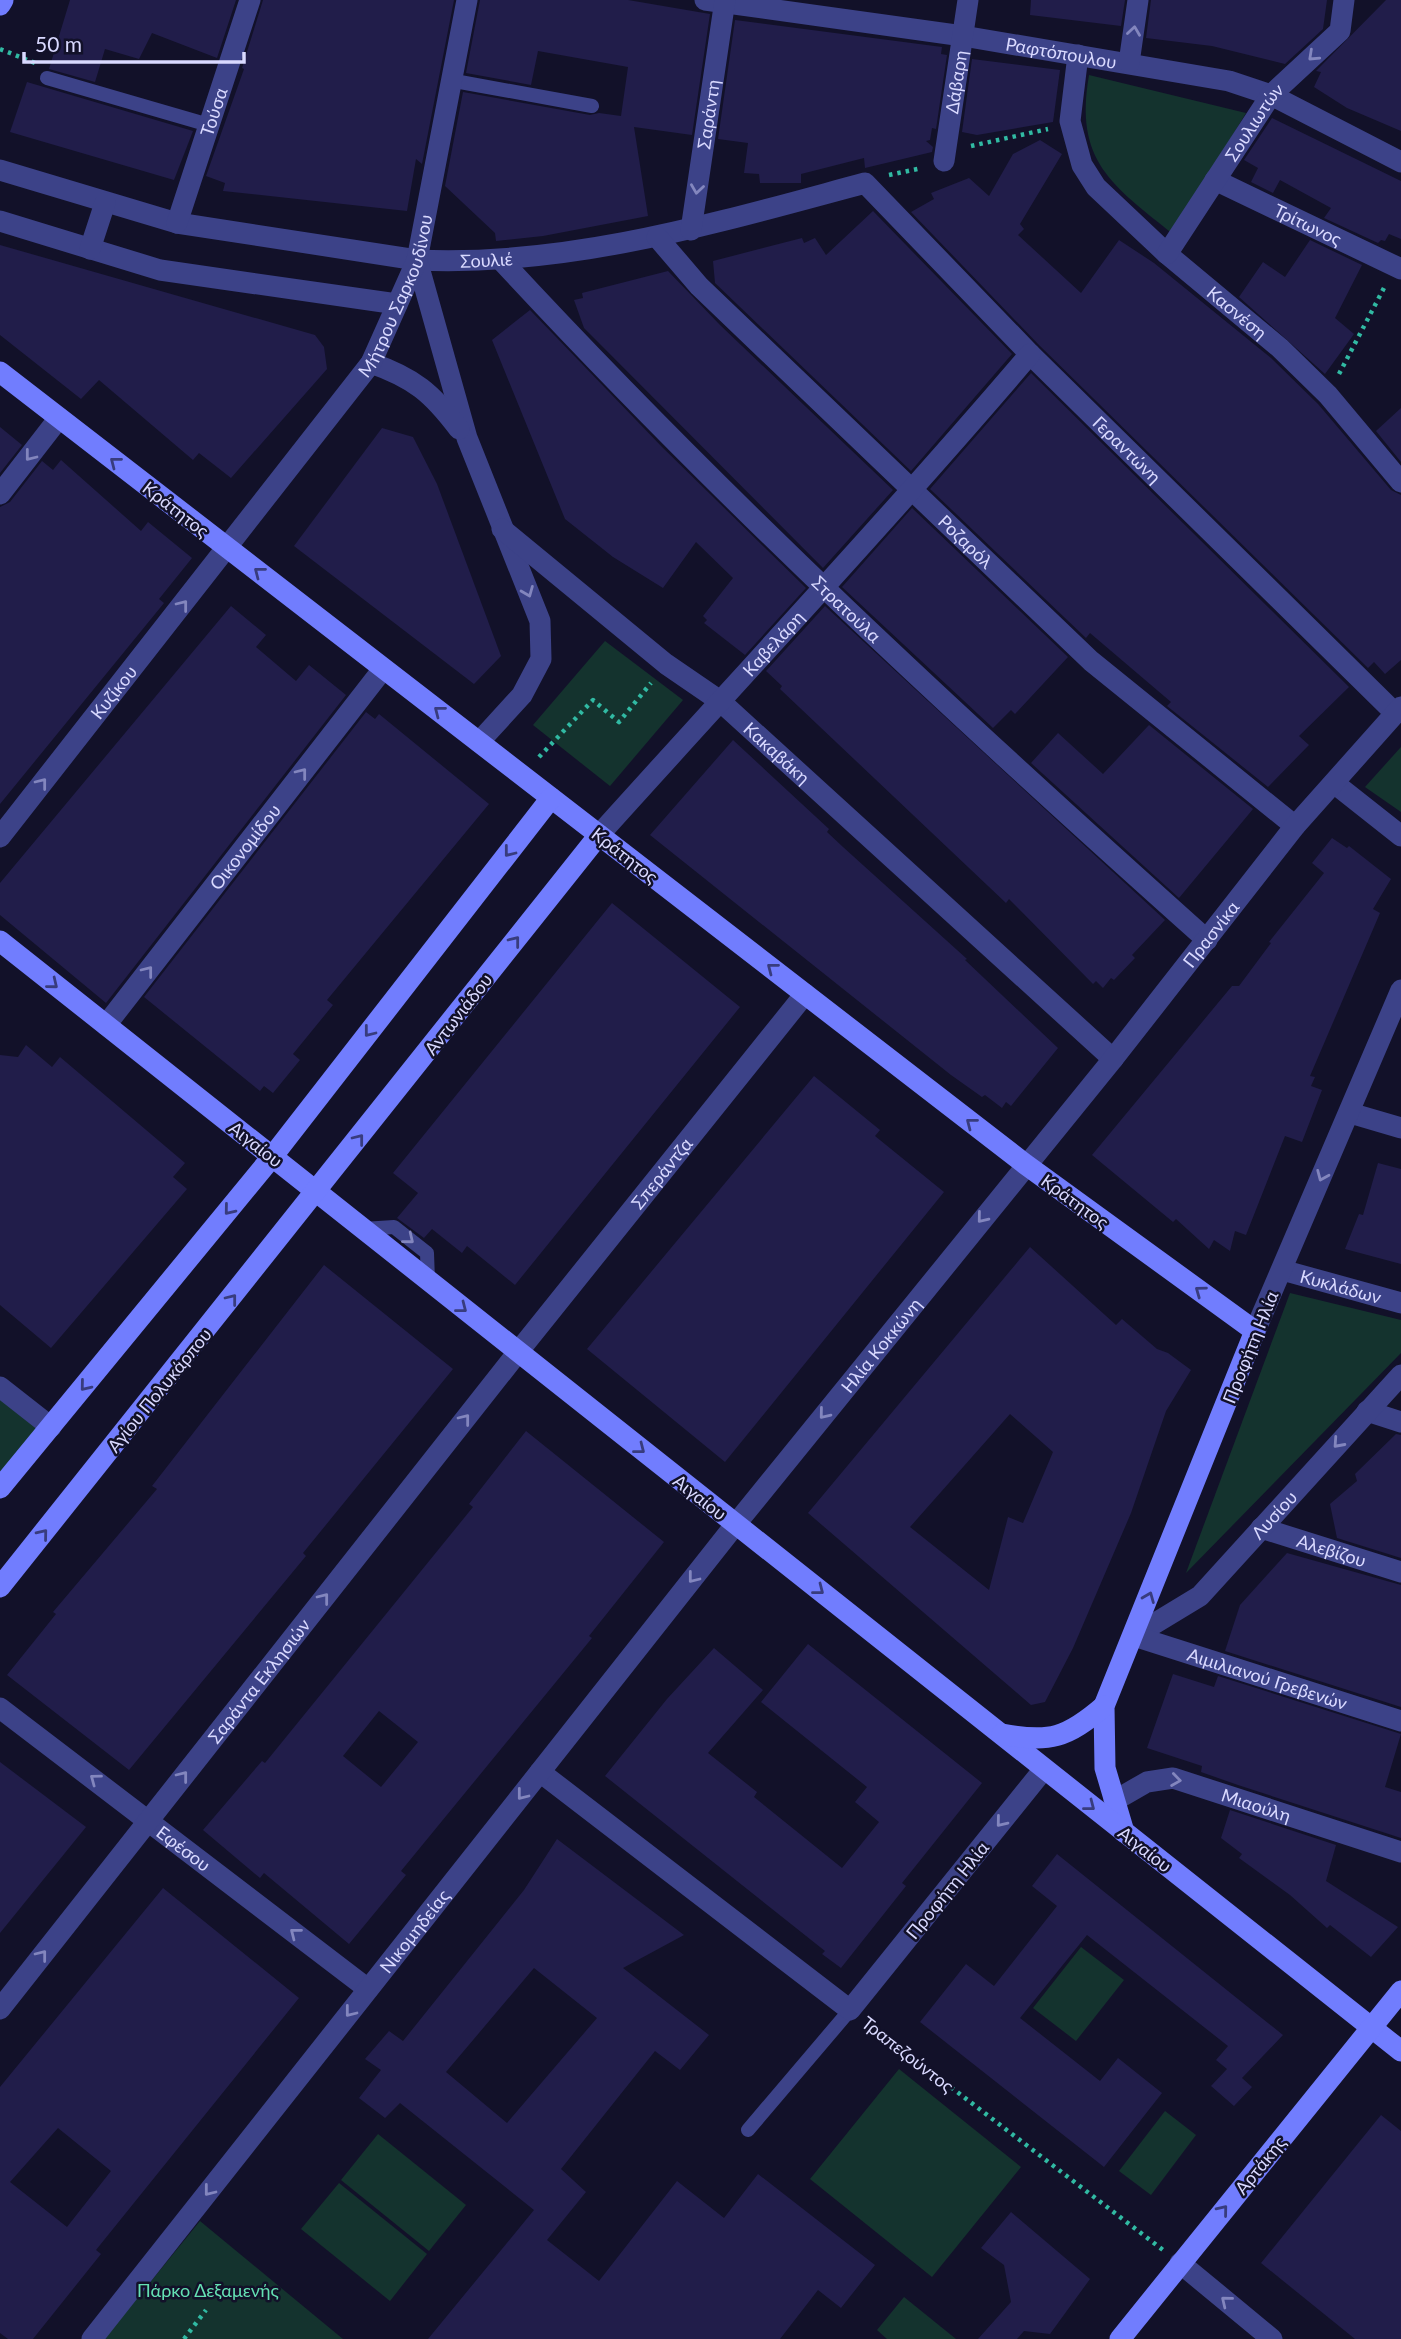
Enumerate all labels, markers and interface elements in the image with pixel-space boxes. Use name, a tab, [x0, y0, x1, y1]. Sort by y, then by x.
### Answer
scale bar	[24, 21, 245, 65]
one-way arrow	[1126, 26, 1141, 37]
text: 50 m	[35, 31, 82, 56]
street label: Ραφτόπουλου	[1004, 32, 1118, 73]
one-way arrow	[1308, 48, 1321, 60]
street label: Δάβαρη	[940, 49, 971, 115]
street label: Σαράντη	[692, 78, 724, 151]
street label: Σουλιωτών	[1220, 78, 1288, 165]
street label: Τούσα	[195, 84, 232, 139]
one-way arrow	[690, 183, 705, 195]
street label: Τρίτωνος	[1270, 199, 1346, 250]
street label: Μήτρου Σαρκουδίνου	[353, 213, 437, 381]
street label: Σουλιέ	[460, 247, 514, 272]
street label: Κασνέση	[1203, 281, 1272, 344]
street label: Γεραντώνη	[1088, 411, 1166, 488]
one-way arrow	[25, 449, 38, 461]
one-way arrow	[111, 457, 123, 470]
street label: Κράτητος	[139, 476, 214, 542]
street label: Ροζαρόλ	[934, 510, 998, 573]
one-way arrow	[254, 568, 266, 581]
street label: Στρατούλα	[808, 571, 886, 647]
one-way arrow	[519, 585, 533, 597]
one-way arrow	[175, 600, 188, 612]
street label: Καβελάρη	[738, 606, 808, 681]
street label: Κυζίκου	[86, 661, 141, 723]
one-way arrow	[434, 707, 446, 720]
street label: Κακαβάκη	[739, 717, 815, 789]
one-way arrow	[294, 768, 307, 780]
one-way arrow	[34, 779, 47, 791]
street label: Οικονομίδου	[205, 799, 285, 894]
street label: Κράτητος	[588, 822, 663, 888]
one-way arrow	[504, 844, 517, 857]
street label: Πρασνίκα	[1178, 896, 1244, 972]
one-way arrow	[507, 937, 520, 949]
one-way arrow	[767, 964, 779, 977]
one-way arrow	[139, 967, 152, 979]
street label: Αντωνιάδου	[419, 969, 497, 1059]
one-way arrow	[46, 975, 58, 988]
one-way arrow	[365, 1024, 378, 1036]
street label: Αιγαίου	[225, 1116, 287, 1172]
one-way arrow	[966, 1118, 978, 1131]
street label: Σπεράντζα	[626, 1133, 697, 1213]
one-way arrow	[350, 1134, 363, 1146]
street label: Κράτητος	[1037, 1169, 1113, 1233]
one-way arrow	[1317, 1169, 1331, 1181]
one-way arrow	[225, 1201, 237, 1214]
one-way arrow	[978, 1209, 990, 1222]
one-way arrow	[401, 1230, 413, 1243]
street label: Κυκλάδων	[1298, 1265, 1384, 1308]
one-way arrow	[1195, 1287, 1208, 1300]
street label: Προφήτη Ηλία	[1217, 1287, 1283, 1406]
street label: Ηλία Κοκκώνη	[836, 1293, 926, 1397]
one-way arrow	[223, 1295, 236, 1307]
one-way arrow	[455, 1299, 467, 1312]
street label: Αγίου Πολυκάρπου	[102, 1323, 216, 1457]
one-way arrow	[80, 1378, 93, 1390]
one-way arrow	[820, 1407, 833, 1419]
one-way arrow	[456, 1414, 469, 1427]
one-way arrow	[1334, 1435, 1346, 1448]
one-way arrow	[632, 1441, 645, 1453]
street label: Αιγαίου	[669, 1469, 731, 1525]
street label: Λυσίου	[1246, 1486, 1301, 1543]
one-way arrow	[35, 1529, 47, 1542]
street label: Αλεβίζου	[1294, 1529, 1369, 1571]
one-way arrow	[689, 1571, 702, 1583]
one-way arrow	[811, 1582, 823, 1595]
one-way arrow	[1141, 1592, 1155, 1604]
one-way arrow	[316, 1593, 328, 1606]
street label: Σαράντα Εκλησιών	[203, 1614, 315, 1747]
street label: Αιμιλιανού Γρεβενών	[1185, 1643, 1350, 1714]
one-way arrow	[175, 1772, 188, 1784]
one-way arrow	[1170, 1772, 1182, 1787]
one-way arrow	[90, 1775, 103, 1788]
street label: Μιαούλη	[1219, 1784, 1294, 1827]
one-way arrow	[517, 1788, 530, 1800]
one-way arrow	[1083, 1797, 1095, 1810]
one-way arrow	[997, 1815, 1010, 1827]
street label: Εφέσου	[152, 1821, 215, 1876]
street label: Αιγαίου	[1114, 1821, 1176, 1877]
street label: Προφήτη Ηλία	[901, 1836, 993, 1943]
street label: Νικομηδείας	[375, 1884, 454, 1977]
one-way arrow	[290, 1928, 303, 1941]
one-way arrow	[34, 1950, 47, 1963]
one-way arrow	[346, 2005, 359, 2017]
street label: Τραπεζούντος	[858, 2011, 959, 2097]
street label: Αρτάκης	[1230, 2131, 1291, 2199]
one-way arrow	[205, 2183, 218, 2195]
one-way arrow	[1215, 2206, 1228, 2218]
park label: Πάρκο Δεξαμενής	[137, 2279, 280, 2301]
one-way arrow	[1222, 2297, 1235, 2309]

